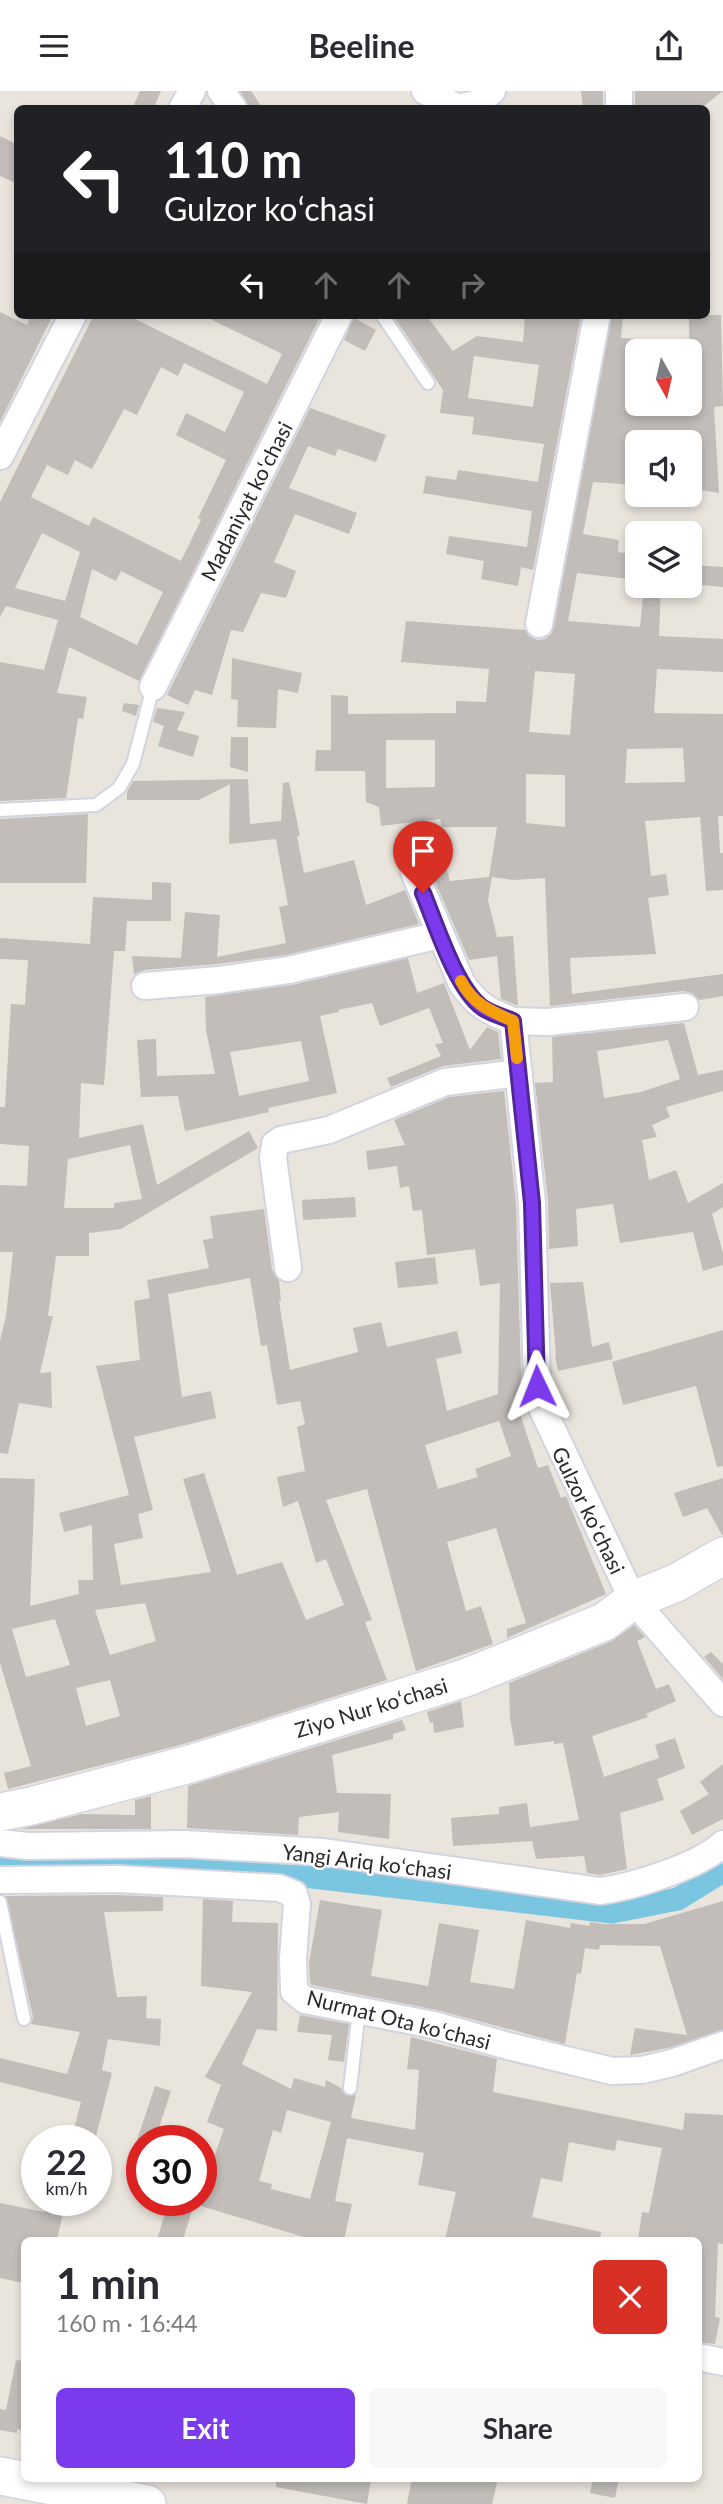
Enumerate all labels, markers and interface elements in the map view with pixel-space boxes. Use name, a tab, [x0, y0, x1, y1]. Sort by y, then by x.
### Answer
text: Beeline	[308, 26, 415, 65]
icon: menu	[35, 27, 73, 65]
icon: share	[650, 27, 688, 65]
text: 110 m	[164, 130, 302, 188]
icon: left	[49, 133, 140, 224]
text: Gulzor koʻchasi	[164, 189, 375, 228]
icon: left	[234, 266, 272, 304]
icon: ahead	[307, 266, 345, 304]
icon: ahead	[380, 266, 418, 304]
icon: right	[453, 266, 491, 304]
north arrow	[625, 339, 702, 417]
map controls	[625, 339, 702, 598]
street label: Madaniyat koʻchasi	[195, 417, 297, 585]
button: sound	[625, 430, 702, 507]
button: layers	[625, 521, 702, 598]
pin	[393, 821, 453, 893]
icon: arrive	[404, 832, 442, 870]
position arrow	[500, 1349, 574, 1423]
street label: Gulzor koʻchasi	[547, 1442, 631, 1578]
street label: Ziyo Nur koʻchasi	[292, 1672, 450, 1742]
street label: Yangi Ariq koʻchasi	[281, 1838, 453, 1884]
street label: Nurmat Ota koʻchasi	[305, 1984, 493, 2054]
speed limit sign: 30	[126, 2125, 217, 2216]
text: 22	[46, 2140, 87, 2182]
text: km/h	[45, 2177, 88, 2199]
text: 1 min	[56, 2258, 160, 2308]
button: close	[593, 2260, 667, 2334]
text: 160 m · 16:44	[56, 2309, 198, 2337]
button: Exit	[56, 2388, 355, 2468]
button: Share	[369, 2388, 667, 2468]

